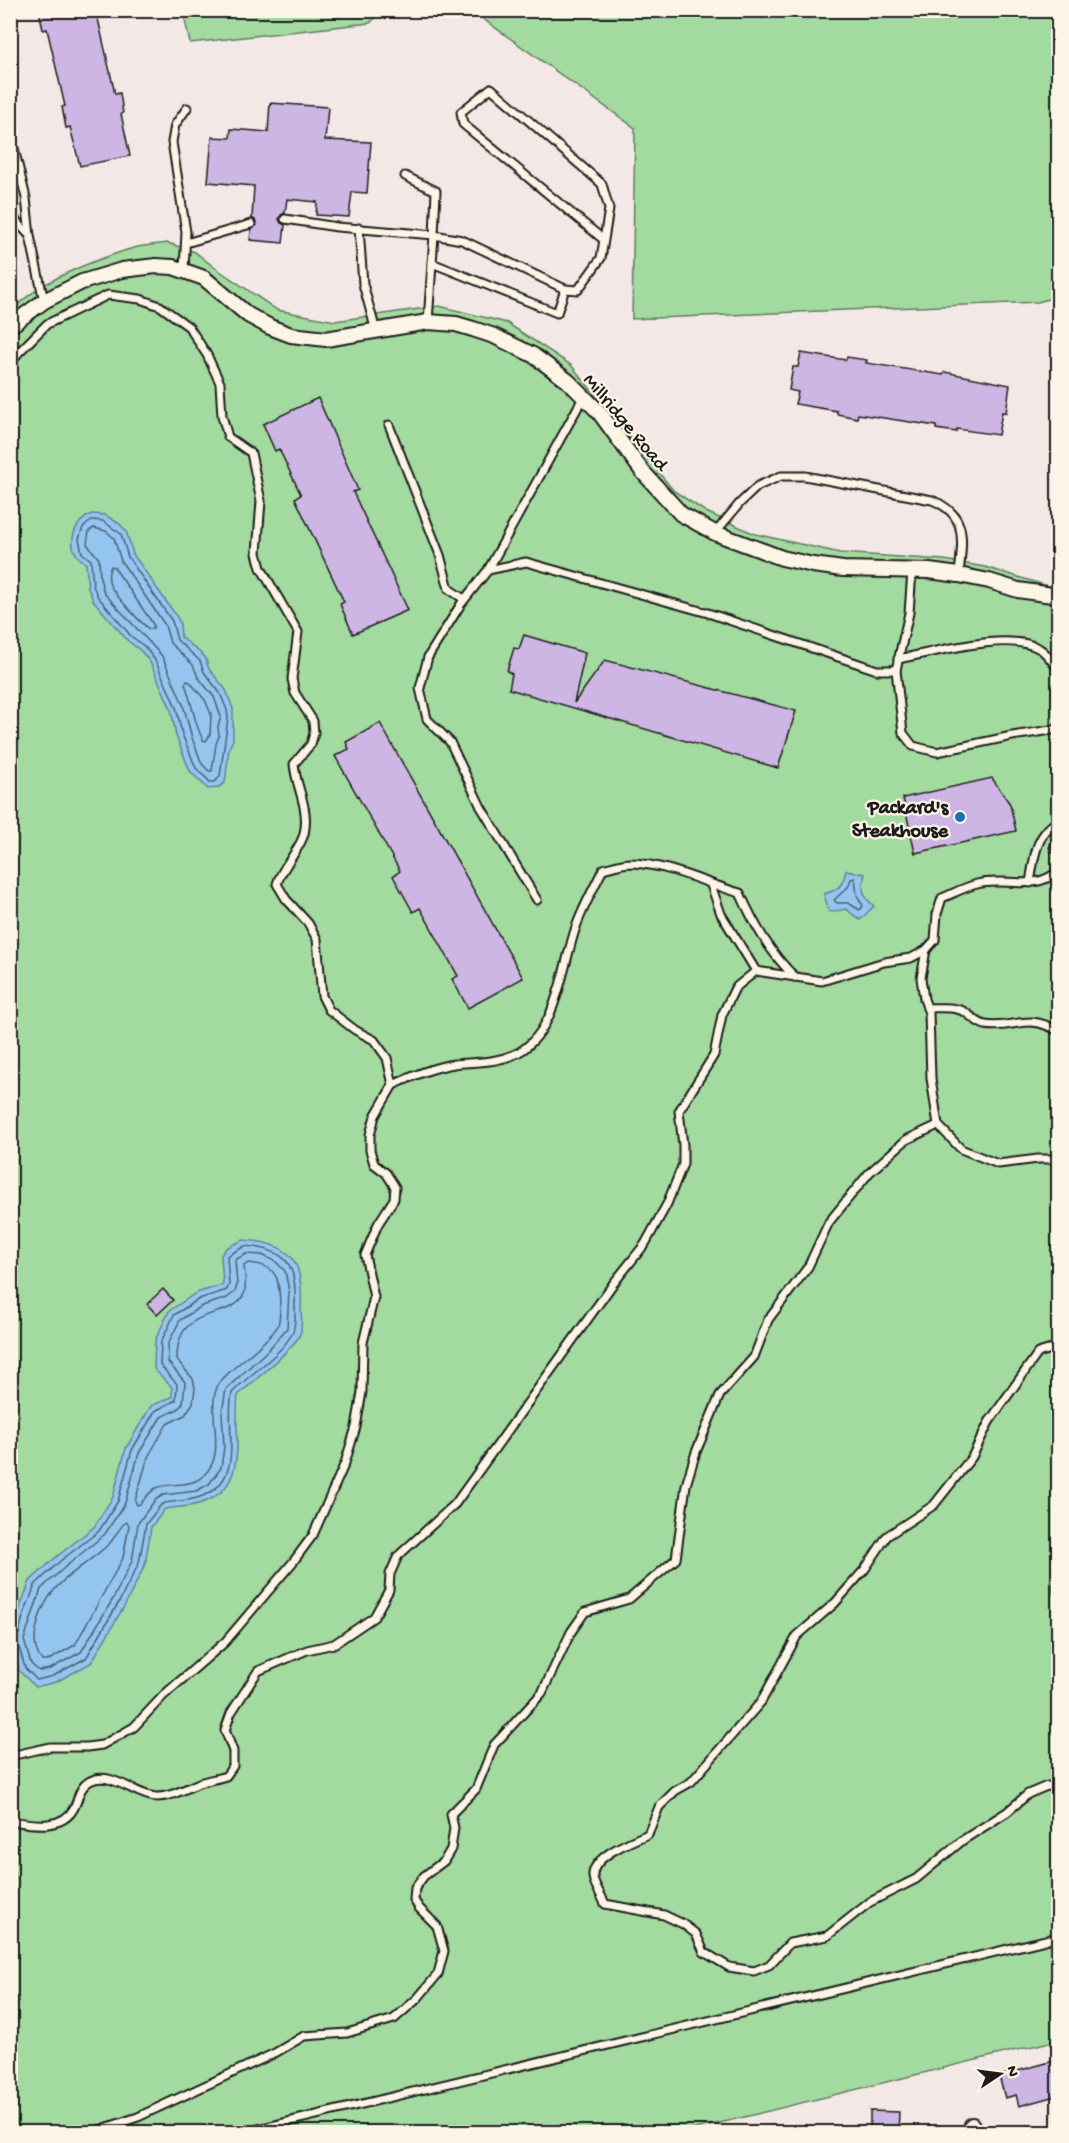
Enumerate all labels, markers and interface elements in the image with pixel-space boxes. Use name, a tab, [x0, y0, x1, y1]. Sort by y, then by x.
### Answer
street label: Millridge Road	[577, 370, 673, 478]
place label: Packard's Steakhouse	[852, 798, 950, 844]
marker: Packard's Steakhouse	[953, 810, 967, 824]
north arrow	[970, 2044, 1030, 2104]
text: N	[1001, 2064, 1022, 2079]

